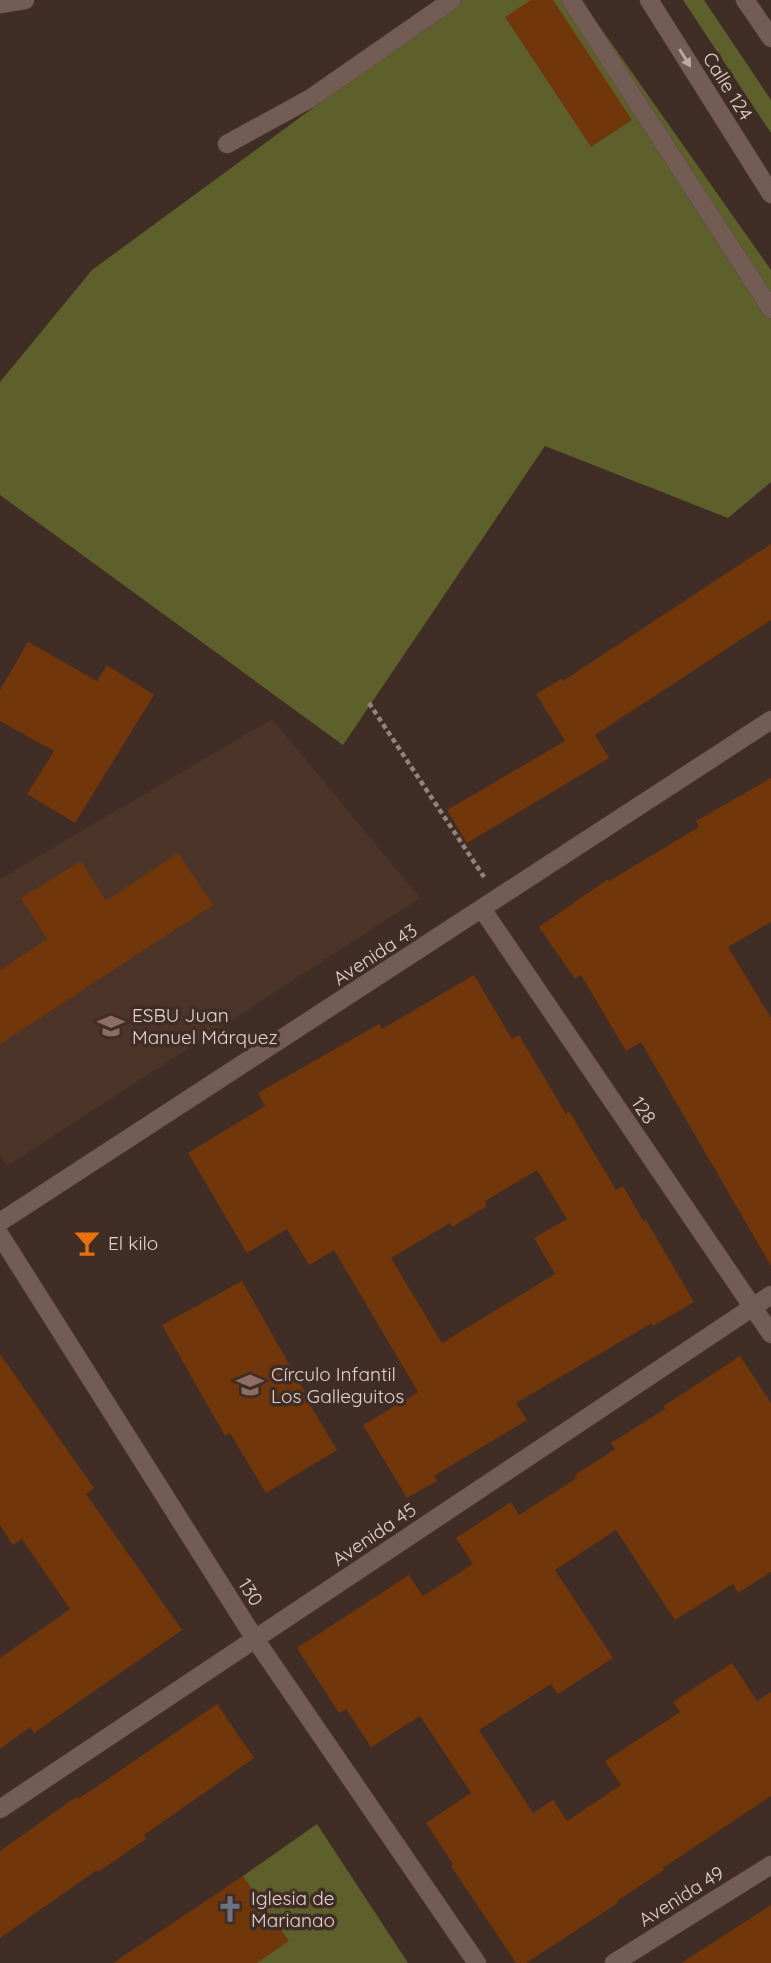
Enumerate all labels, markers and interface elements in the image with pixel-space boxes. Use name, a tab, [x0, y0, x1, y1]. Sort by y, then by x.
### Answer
one-way arrow	[679, 48, 692, 67]
street label: Calle 124	[698, 48, 758, 124]
street label: Avenida 43	[328, 918, 422, 990]
place label: ESBU Juan Manuel Márquez	[132, 1003, 278, 1049]
school or university icon: ESBU Juan Manuel Márquez	[96, 1011, 126, 1041]
street label: 128	[626, 1092, 662, 1128]
bar icon: El kilo	[72, 1228, 102, 1258]
place label: El kilo	[108, 1231, 158, 1255]
place label: Círculo Infantil Los Galleguitos	[271, 1362, 404, 1408]
school or university icon: Círculo Infantil Los Galleguitos	[235, 1370, 265, 1400]
street label: Avenida 45	[327, 1497, 421, 1571]
street label: 130	[233, 1574, 269, 1610]
street label: Avenida 49	[634, 1860, 728, 1932]
place label: Iglesia de Marianao	[251, 1886, 335, 1932]
church icon: Iglesia de Marianao	[215, 1894, 245, 1924]

